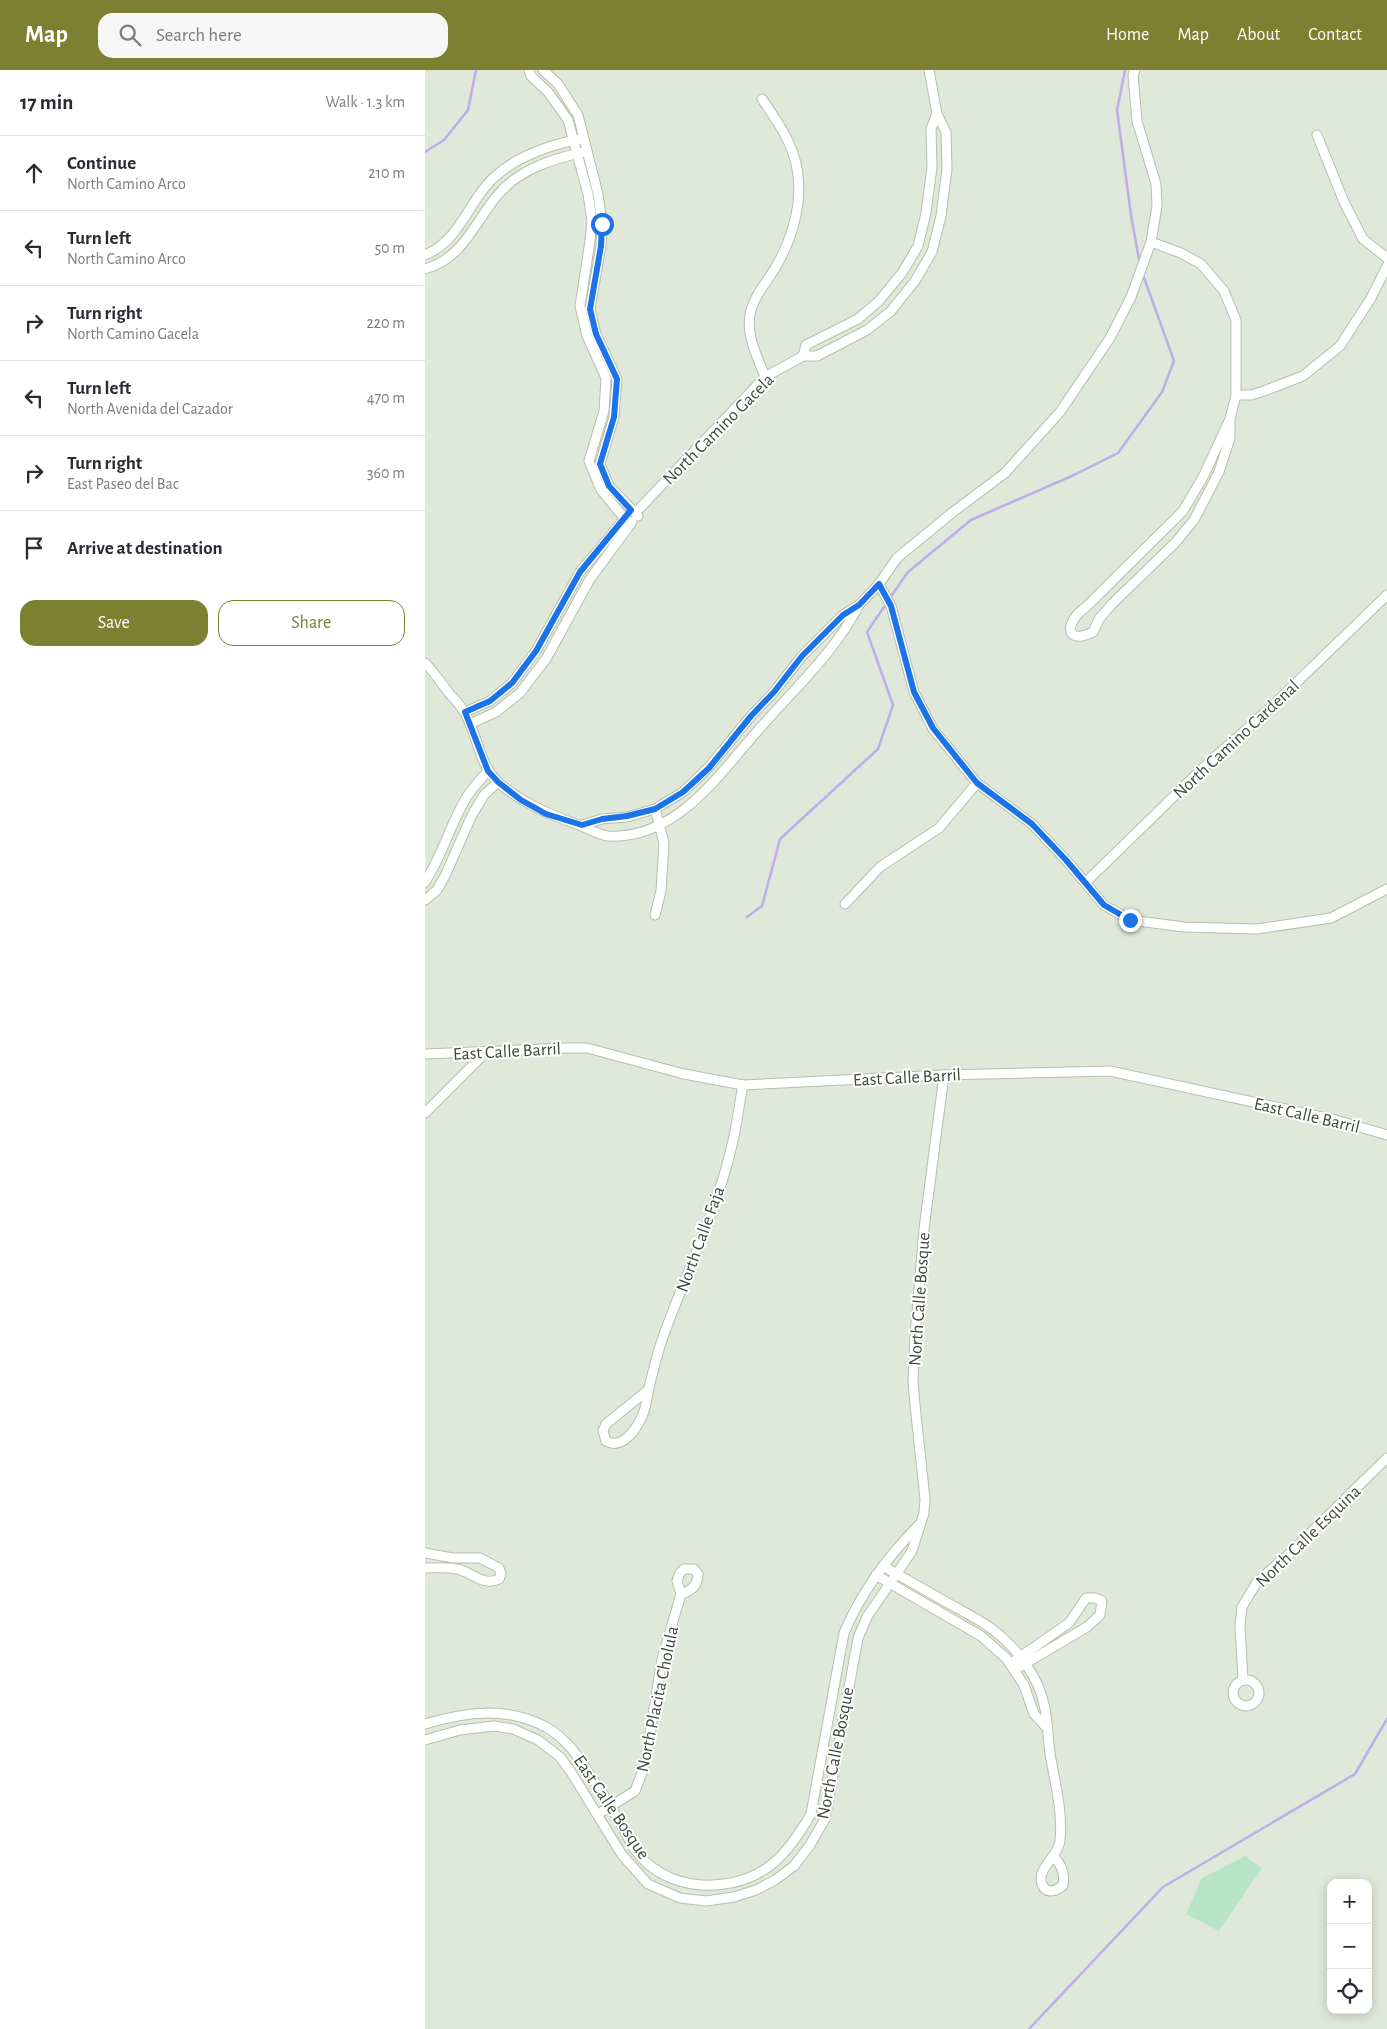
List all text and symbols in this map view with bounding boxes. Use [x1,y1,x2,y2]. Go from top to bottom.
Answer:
search box [98,13,448,58]
icon: search [116,21,144,49]
text: Map [25,23,68,47]
text: Search here [156,26,242,45]
text: Home [1106,26,1149,44]
text: Map [1177,26,1209,44]
text: About [1237,26,1280,44]
text: Contact [1308,26,1362,44]
text: 17 min [20,92,73,113]
text: Walk · 1.3 km [325,94,405,110]
text: Continue [67,154,136,173]
icon: ahead [20,159,48,187]
text: 210 m [368,165,405,181]
text: North Camino Arco [67,176,186,192]
route start [591,213,614,236]
text: Turn left [67,229,131,248]
icon: left [20,234,48,262]
text: 50 m [374,240,405,256]
text: North Camino Arco [67,251,186,267]
text: Turn right [67,304,142,323]
icon: right [20,309,48,337]
text: 220 m [367,315,405,331]
text: North Camino Gacela [67,326,199,342]
street label: North Camino Gacela [660,371,778,489]
text: Turn left [67,379,131,398]
icon: left [20,384,48,412]
text: 470 m [367,390,405,406]
text: North Avenida del Cazador [67,401,233,417]
text: Turn right [67,454,142,473]
icon: right [20,459,48,487]
text: 360 m [367,465,405,481]
text: East Paseo del Bac [67,476,179,492]
icon: arrive [20,534,48,562]
text: Arrive at destination [67,539,223,558]
button: Save [20,600,208,646]
button: Share [218,600,405,646]
street label: North Camino Cardenal [1170,677,1303,803]
route end [1119,909,1142,932]
street label: East Calle Barril [453,1040,561,1064]
street label: East Calle Barril [853,1066,961,1090]
street label: East Calle Barril [1252,1095,1361,1137]
street label: North Calle Faja [673,1184,728,1295]
street label: North Calle Bosque [906,1232,934,1367]
street label: North Calle Esquina [1253,1482,1365,1591]
street label: North Placita Cholula [634,1625,682,1774]
street label: North Calle Bosque [814,1686,858,1821]
street label: East Calle Bosque [570,1752,653,1863]
map controls [1327,1879,1372,2014]
button: + [1327,1879,1372,1924]
button: − [1327,1924,1372,1969]
button: locate [1327,1969,1372,2014]

